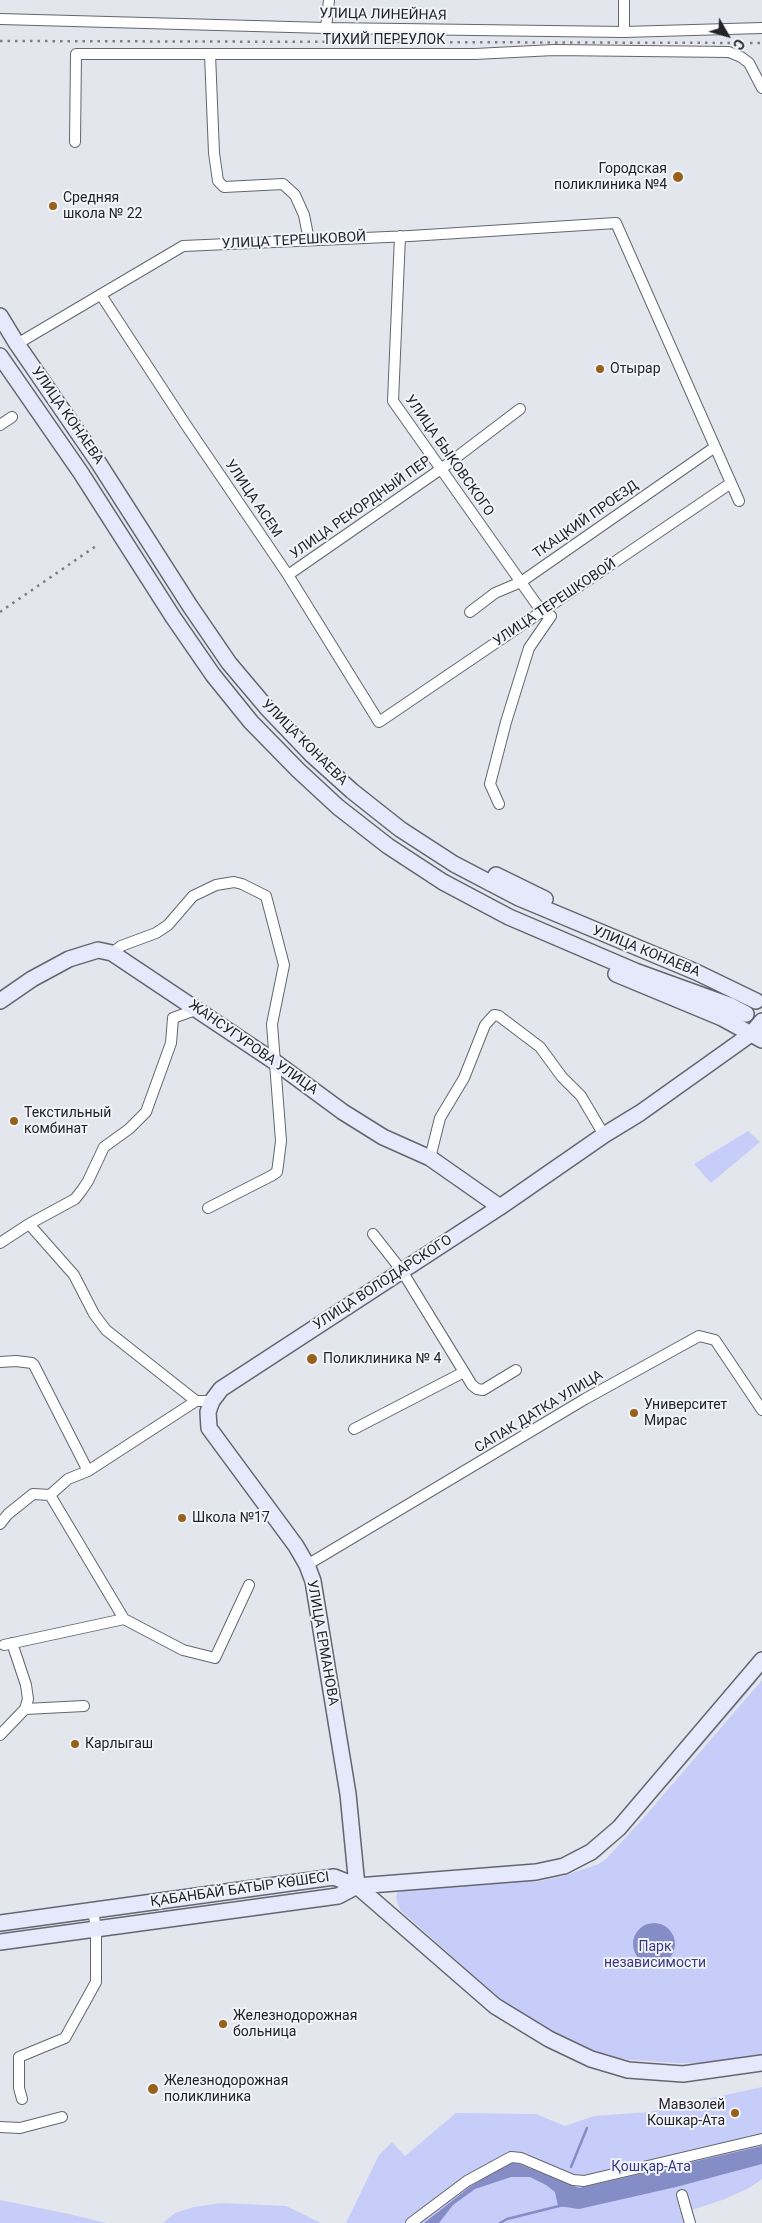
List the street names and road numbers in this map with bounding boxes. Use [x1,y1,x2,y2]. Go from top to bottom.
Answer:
street label: УЛИЦА ЛИНЕЙНАЯ [319,5,447,25]
street label: ТИХИЙ ПЕРЕУЛОК [323,32,445,48]
street label: УЛИЦА ТЕРЕШКОВОЙ [221,229,367,253]
street label: УЛИЦА КОНАЕВА [27,364,107,468]
street label: УЛИЦА БЫКОВСКОГО [401,392,497,520]
street label: УЛИЦА РЕКОРДНЫЙ ПЕР [288,453,434,563]
street label: УЛИЦА АСЕМ [221,457,285,541]
street label: ТКАЦКИЙ ПРОЕЗД [530,477,642,563]
street label: УЛИЦА ТЕРЕШКОВОЙ [490,556,620,650]
street label: УЛИЦА КОНАЕВА [257,696,351,790]
street label: УЛИЦА КОНАЕВА [590,923,702,981]
street label: ЖАНСУГУРОВА УЛИЦА [185,997,321,1099]
street label: УЛИЦА ВОЛОДАРСКОГО [311,1232,455,1334]
street label: САПАК ДАТКА УЛИЦА [472,1367,606,1457]
street label: УЛИЦА ЕРМАНОВА [303,1579,341,1707]
street label: ҚАБАНБАЙ БАТЫР КӨШЕСІ [149,1869,331,1911]

